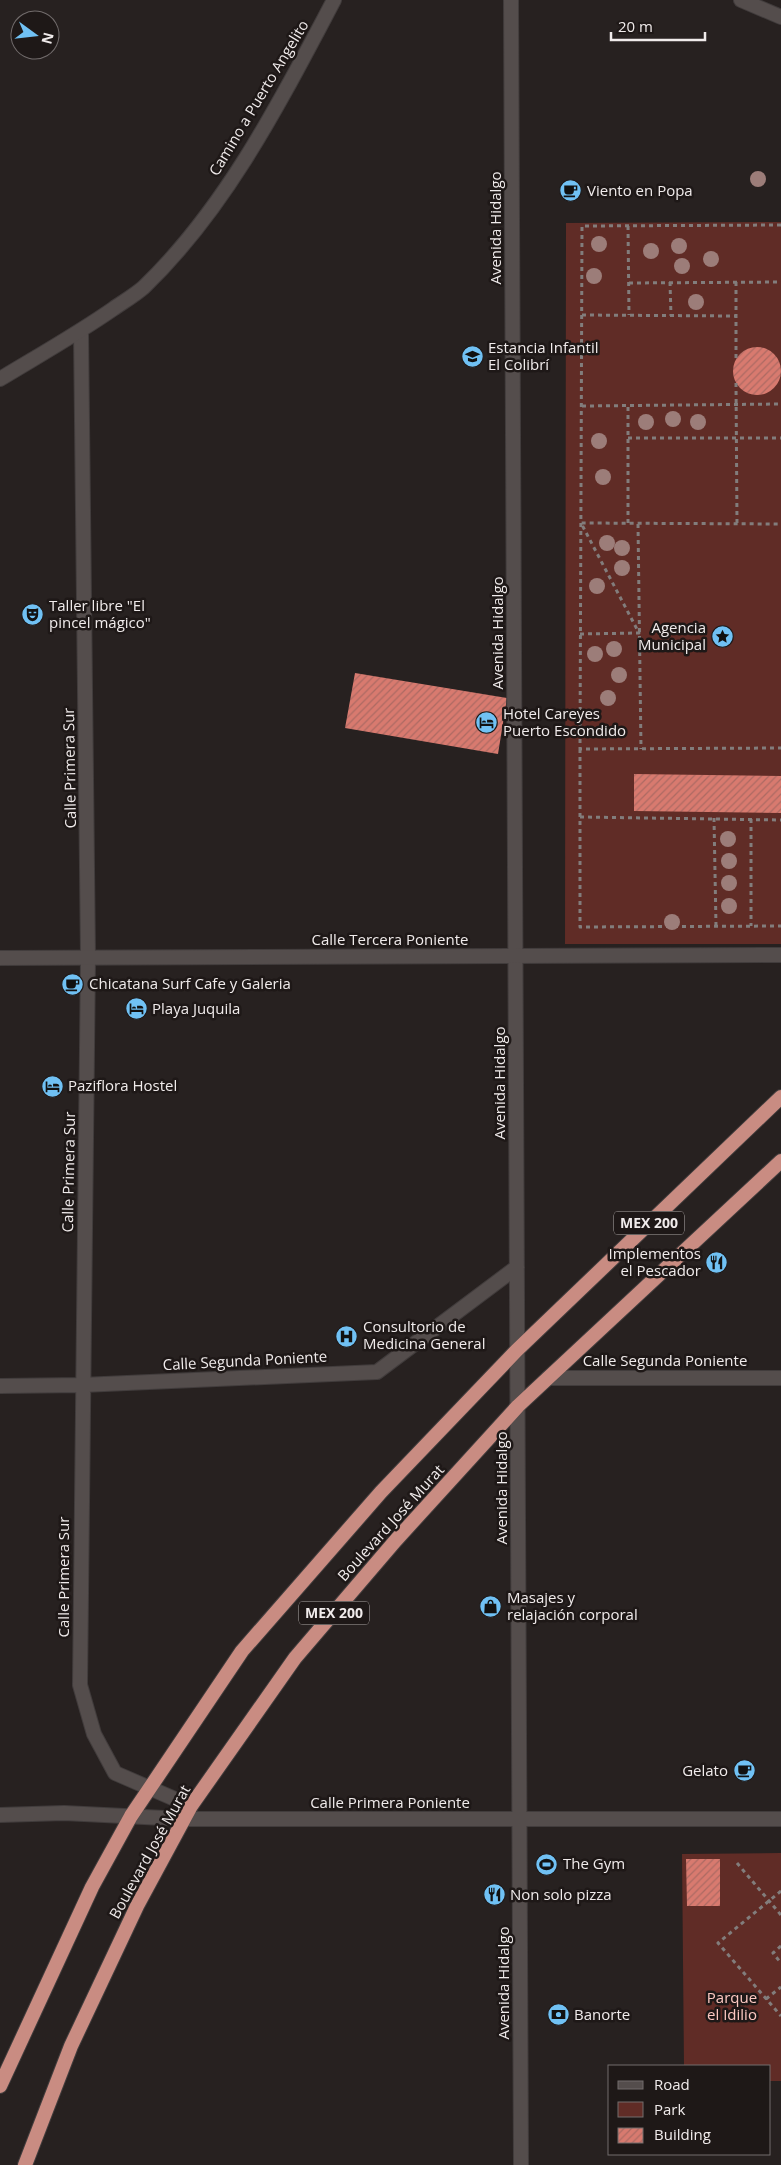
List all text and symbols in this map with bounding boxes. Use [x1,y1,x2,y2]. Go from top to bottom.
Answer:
north arrow [10,10,60,60]
scale bar [611,10,705,42]
street label: Camino a Puerto Angelito [204,16,313,179]
text: 20 m [618,16,653,36]
text: N [37,31,59,46]
street label: Avenida Hidalgo [485,171,505,285]
cafe icon: Viento en Popa [559,179,583,203]
place label: Viento en Popa [587,180,693,200]
place label: Estancia Infantil El Colibrí [488,337,598,374]
school or university icon: Estancia Infantil El Colibrí [460,345,484,369]
street label: Avenida Hidalgo [487,576,507,690]
place label: Taller libre "El pincel mágico" [49,595,151,632]
theatre icon: Taller libre "El pincel mágico" [21,603,45,627]
place label: Agencia Municipal [638,617,706,654]
place icon: Agencia Municipal [710,625,734,649]
place label: Hotel Careyes Puerto Escondido [503,703,626,740]
street label: Calle Primera Sur [58,707,80,829]
hotel icon: Hotel Careyes Puerto Escondido [475,711,499,735]
street label: Calle Tercera Poniente [312,929,468,949]
cafe icon: Chicatana Surf Cafe y Galeria [61,972,85,996]
place label: Chicatana Surf Cafe y Galeria [89,973,291,993]
hotel icon: Playa Juquila [124,997,148,1021]
place label: Playa Juquila [152,998,240,1018]
street label: Avenida Hidalgo [489,1026,509,1140]
hotel icon: Paziflora Hostel [40,1074,64,1098]
place label: Paziflora Hostel [68,1075,177,1095]
street label: Calle Primera Sur [57,1111,79,1233]
road number: MEX 200 [614,1212,684,1234]
place label: Implementos el Pescador [609,1243,701,1280]
restaurant icon: Implementos el Pescador [705,1251,729,1275]
place label: Consultorio de Medicina General [363,1316,485,1353]
hospital icon: Consultorio de Medicina General [335,1324,359,1348]
street label: Calle Segunda Poniente [162,1346,328,1374]
street label: Calle Segunda Poniente [583,1350,747,1370]
street label: Avenida Hidalgo [491,1431,511,1545]
street label: Boulevard José Murat [333,1460,448,1585]
street label: Calle Primera Sur [53,1517,73,1637]
place label: Masajes y relajación corporal [507,1587,638,1624]
shop icon: Masajes y relajación corporal [479,1595,503,1619]
road number: MEX 200 [299,1602,369,1625]
cafe icon: Gelato [732,1759,756,1783]
place label: Gelato [682,1760,728,1780]
street label: Boulevard José Murat [104,1781,194,1922]
street label: Calle Primera Poniente [310,1792,470,1812]
sports icon: The Gym [535,1852,559,1876]
place label: The Gym [563,1853,625,1873]
restaurant icon: Non solo pizza [482,1883,506,1907]
place label: Non solo pizza [510,1884,612,1904]
street label: Avenida Hidalgo [493,1926,513,2040]
park label: Parque el Idilio [707,1987,757,2024]
bank icon: Banorte [546,2003,570,2027]
place label: Banorte [574,2004,630,2024]
legend [608,2065,771,2155]
text: Road [654,2074,690,2094]
text: Park [654,2099,685,2119]
text: Building [654,2124,711,2144]

